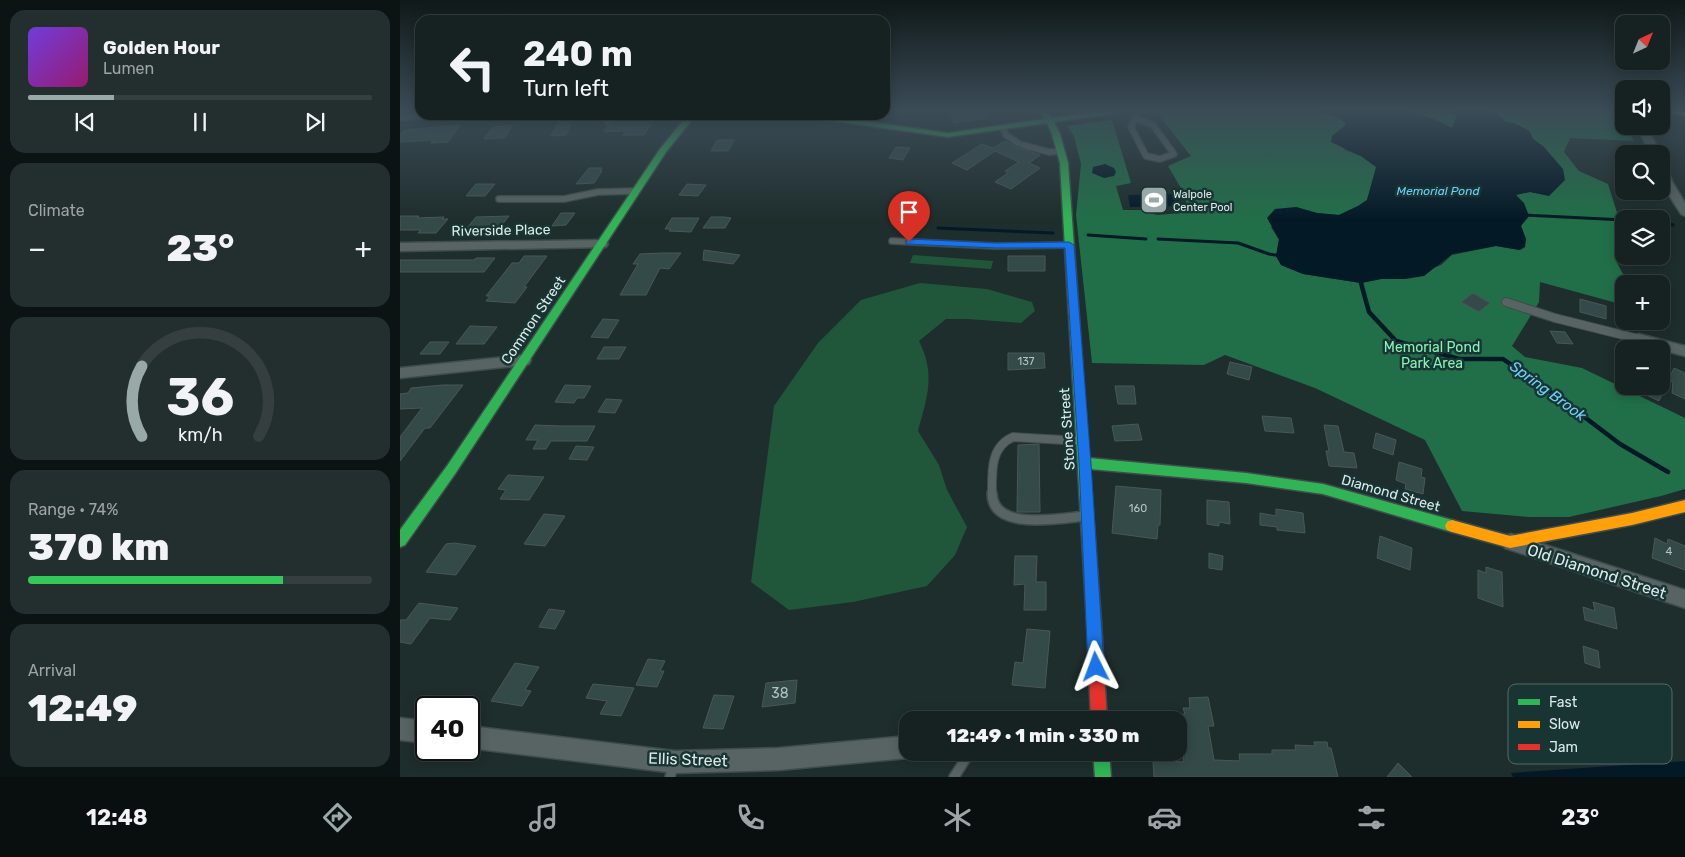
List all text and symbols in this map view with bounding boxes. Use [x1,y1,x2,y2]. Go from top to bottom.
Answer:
north arrow [1615,15,1670,70]
map controls [1615,15,1670,395]
text: 240 m [523,33,633,75]
icon: left [440,35,505,100]
text: Golden Hour [103,36,220,59]
text: Lumen [103,59,154,78]
text: Turn left [523,75,609,102]
button: sound [1615,80,1670,135]
icon: previous [71,108,99,136]
icon: pause [186,108,214,136]
icon: next [301,108,329,136]
button: search [1615,145,1670,200]
water label: Memorial Pond [1396,184,1480,198]
sports icon: Walpole Center Pool [1139,185,1169,215]
place label: Walpole Center Pool [1173,188,1232,214]
pin [888,191,930,242]
icon: arrive [895,198,923,226]
text: Climate [28,201,85,220]
button: layers [1615,210,1670,265]
street label: Riverside Place [451,221,551,240]
text: 23° [167,225,234,271]
text: − [28,232,46,265]
text: + [355,232,372,265]
street label: Common Street [498,273,569,368]
button: + [1615,275,1670,330]
park label: Memorial Pond Park Area [1384,339,1480,372]
button: − [1615,340,1670,395]
house number: 137 [1018,355,1035,368]
water label: Spring Brook [1506,357,1590,425]
text: 36 [166,366,234,428]
street label: Stone Street [1056,387,1079,471]
text: km/h [178,424,222,445]
street label: Diamond Street [1340,471,1443,516]
text: Range · 74% [28,500,118,519]
house number: 160 [1129,502,1147,515]
text: 370 km [28,524,169,570]
street label: Old Diamond Street [1525,540,1669,603]
house number: 4 [1666,545,1673,558]
position arrow [1069,640,1121,692]
text: Arrival [28,661,76,680]
legend [1508,684,1672,764]
text: 12:49 [28,685,137,731]
house number: 38 [771,685,789,702]
text: Fast [1549,694,1578,711]
speed limit sign: 40 [415,696,480,761]
text: Slow [1549,716,1580,733]
text: 12:49 · 1 min · 330 m [947,724,1139,747]
text: Jam [1549,739,1578,756]
street label: Ellis Street [648,749,728,770]
icon: directions [320,800,355,835]
icon: music [526,800,561,835]
icon: phone [733,800,768,835]
icon: climate [940,800,975,835]
icon: car [1147,800,1182,835]
icon: filters [1354,800,1389,835]
text: 12:48 [86,804,148,831]
text: 23° [1561,804,1599,831]

